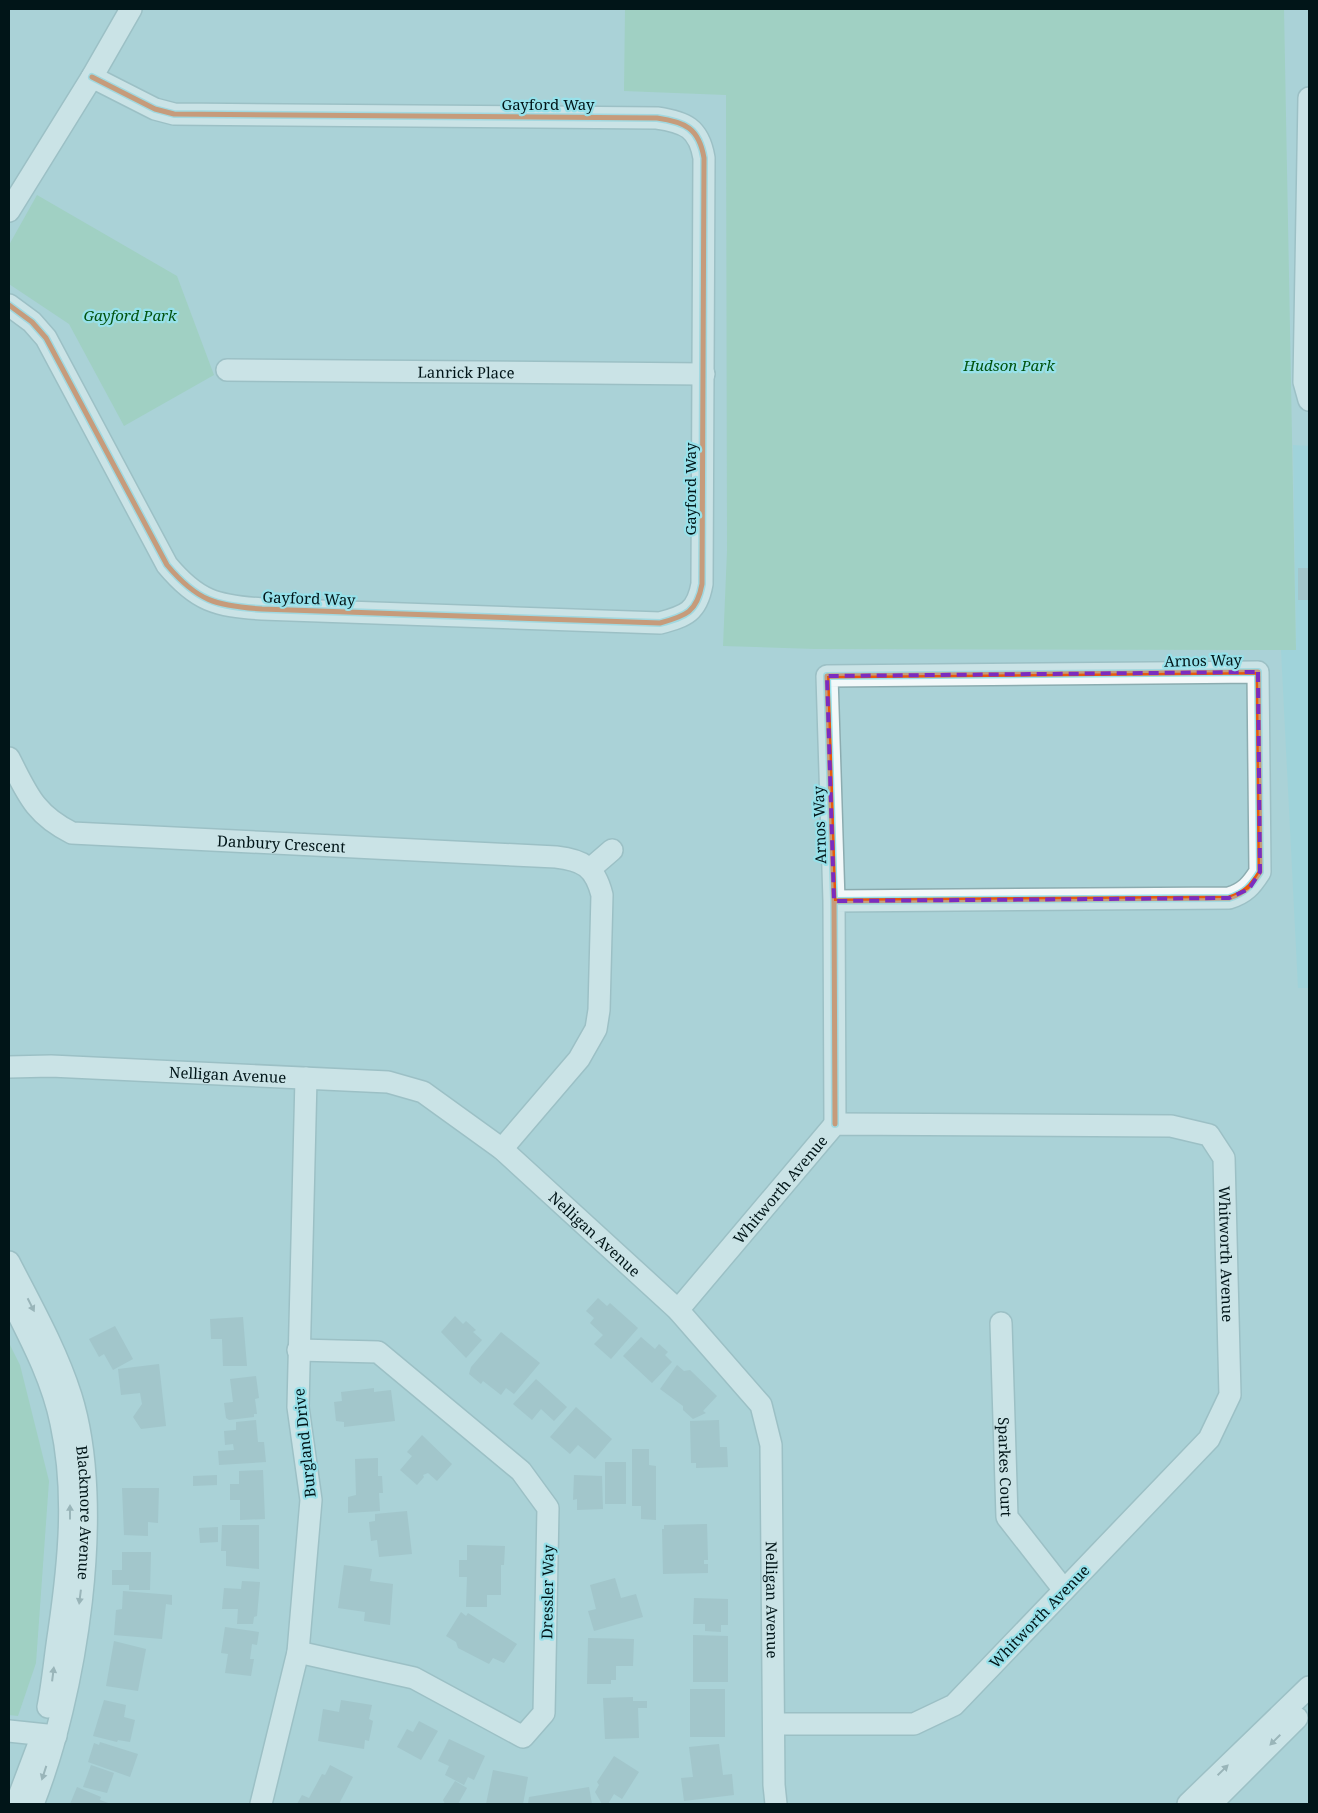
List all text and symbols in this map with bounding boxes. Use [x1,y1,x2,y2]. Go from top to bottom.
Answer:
street label: Gayford Way [502,94,595,114]
park label: Gayford Park [83,305,177,325]
park label: Hudson Park [962,355,1055,375]
street label: Lanrick Place [417,362,515,382]
street label: Gayford Way [680,442,700,535]
street label: Gayford Way [262,586,356,610]
street label: Arnos Way [1164,649,1243,671]
street label: Arnos Way [808,785,830,864]
street label: Danbury Crescent [217,830,346,857]
street label: Nelligan Avenue [169,1062,287,1087]
street label: Whitworth Avenue [728,1131,832,1248]
street label: Whitworth Avenue [1215,1186,1238,1322]
street label: Nelligan Avenue [545,1187,645,1281]
one-way arrow [27,1298,35,1312]
street label: Burgland Drive [288,1387,320,1499]
street label: Sparkes Court [994,1417,1017,1517]
street label: Blackmore Avenue [72,1444,96,1581]
one-way arrow [66,1504,74,1520]
street label: Nelligan Avenue [762,1541,783,1659]
street label: Dressler Way [536,1544,558,1639]
street label: Whitworth Avenue [984,1560,1094,1672]
one-way arrow [76,1590,84,1606]
one-way arrow [49,1665,57,1681]
one-way arrow [1269,1734,1281,1746]
one-way arrow [1216,1764,1228,1776]
one-way arrow [40,1766,47,1781]

